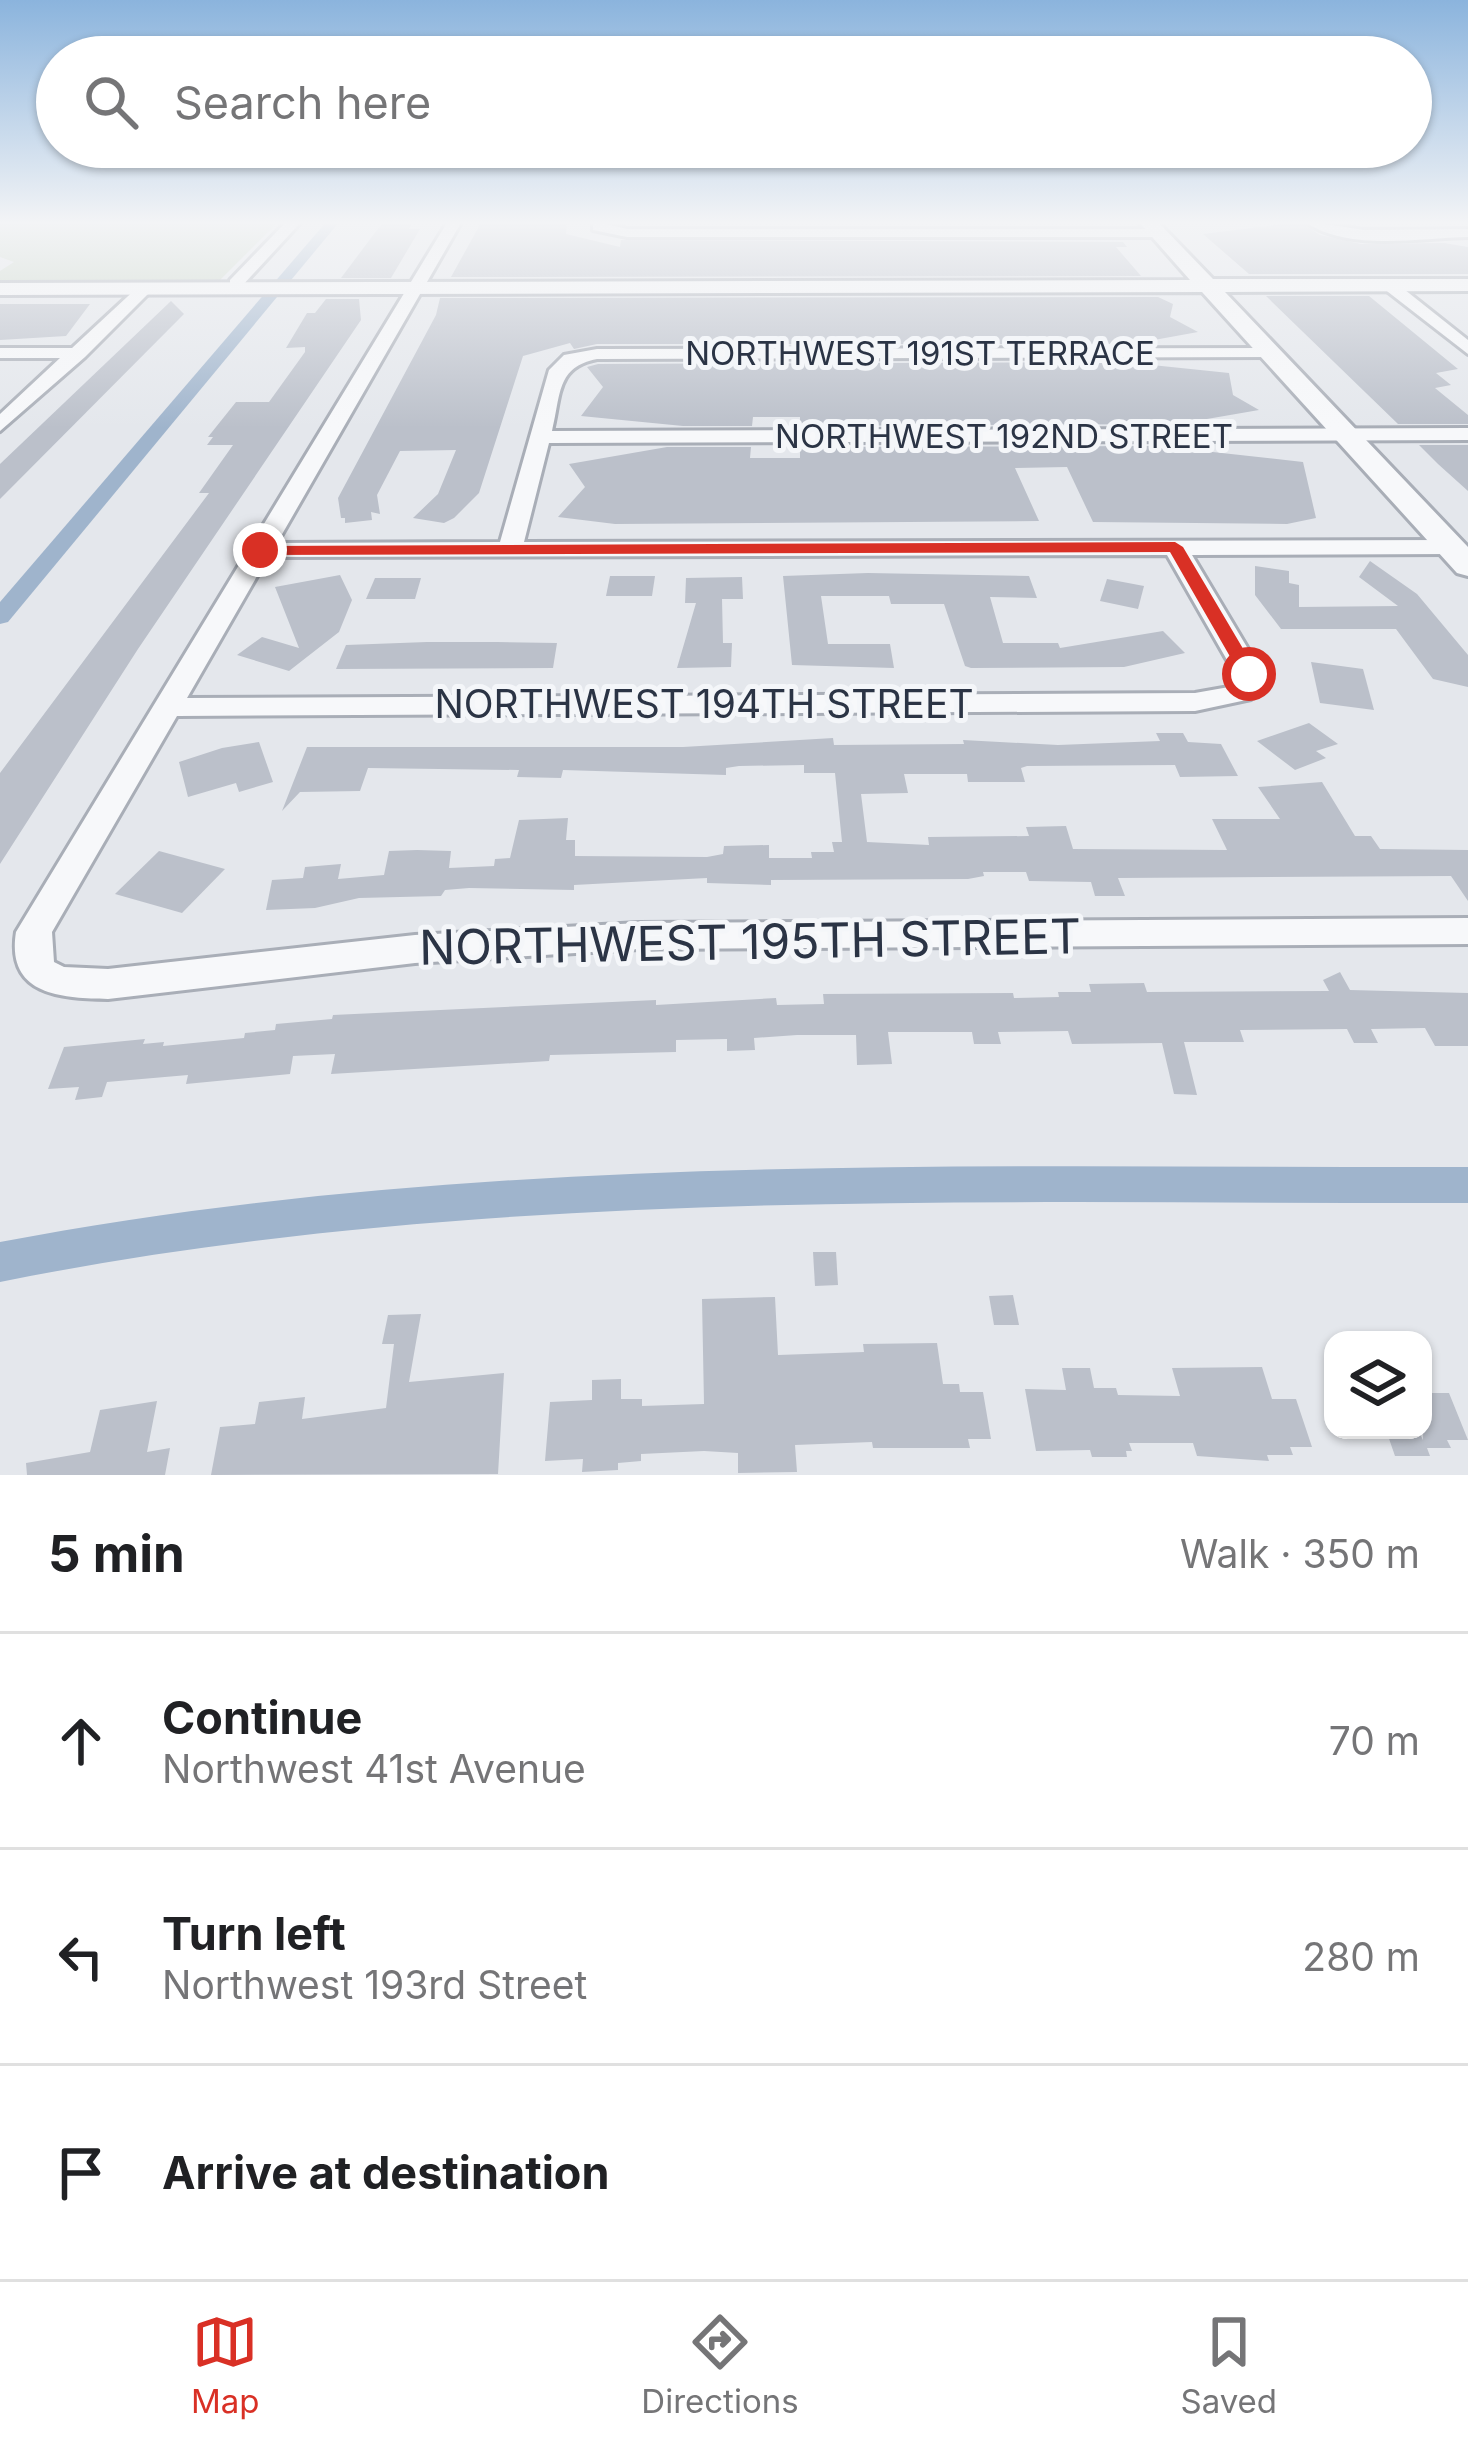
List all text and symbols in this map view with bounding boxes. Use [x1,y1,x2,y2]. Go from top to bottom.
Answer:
search box [36,36,1432,168]
icon: search [78,69,144,135]
text: Search here [174,75,431,130]
street label: NORTHWEST 191ST TERRACE [685,333,1155,373]
street label: NORTHWEST 192ND STREET [775,416,1233,456]
route end [233,523,287,577]
route start [1222,647,1276,701]
street label: NORTHWEST 194TH STREET [434,680,974,727]
street label: NORTHWEST 195TH STREET [419,906,1081,977]
map controls [1324,1331,1432,1439]
button: layers [1324,1331,1432,1439]
text: 5 min [48,1523,185,1584]
text: Walk · 350 m [1180,1530,1420,1577]
text: Continue [162,1690,362,1745]
icon: ahead [48,1708,114,1774]
text: 70 m [1329,1717,1420,1764]
text: Northwest 41st Avenue [162,1745,586,1792]
text: Turn left [162,1906,346,1961]
icon: left [48,1924,114,1990]
text: 280 m [1302,1933,1420,1980]
text: Northwest 193rd Street [162,1961,587,2008]
icon: arrive [48,2140,114,2206]
text: Arrive at destination [162,2145,609,2200]
tab: Map [191,2309,259,2421]
tab: Directions [641,2309,799,2421]
tab: Saved [1180,2309,1277,2421]

